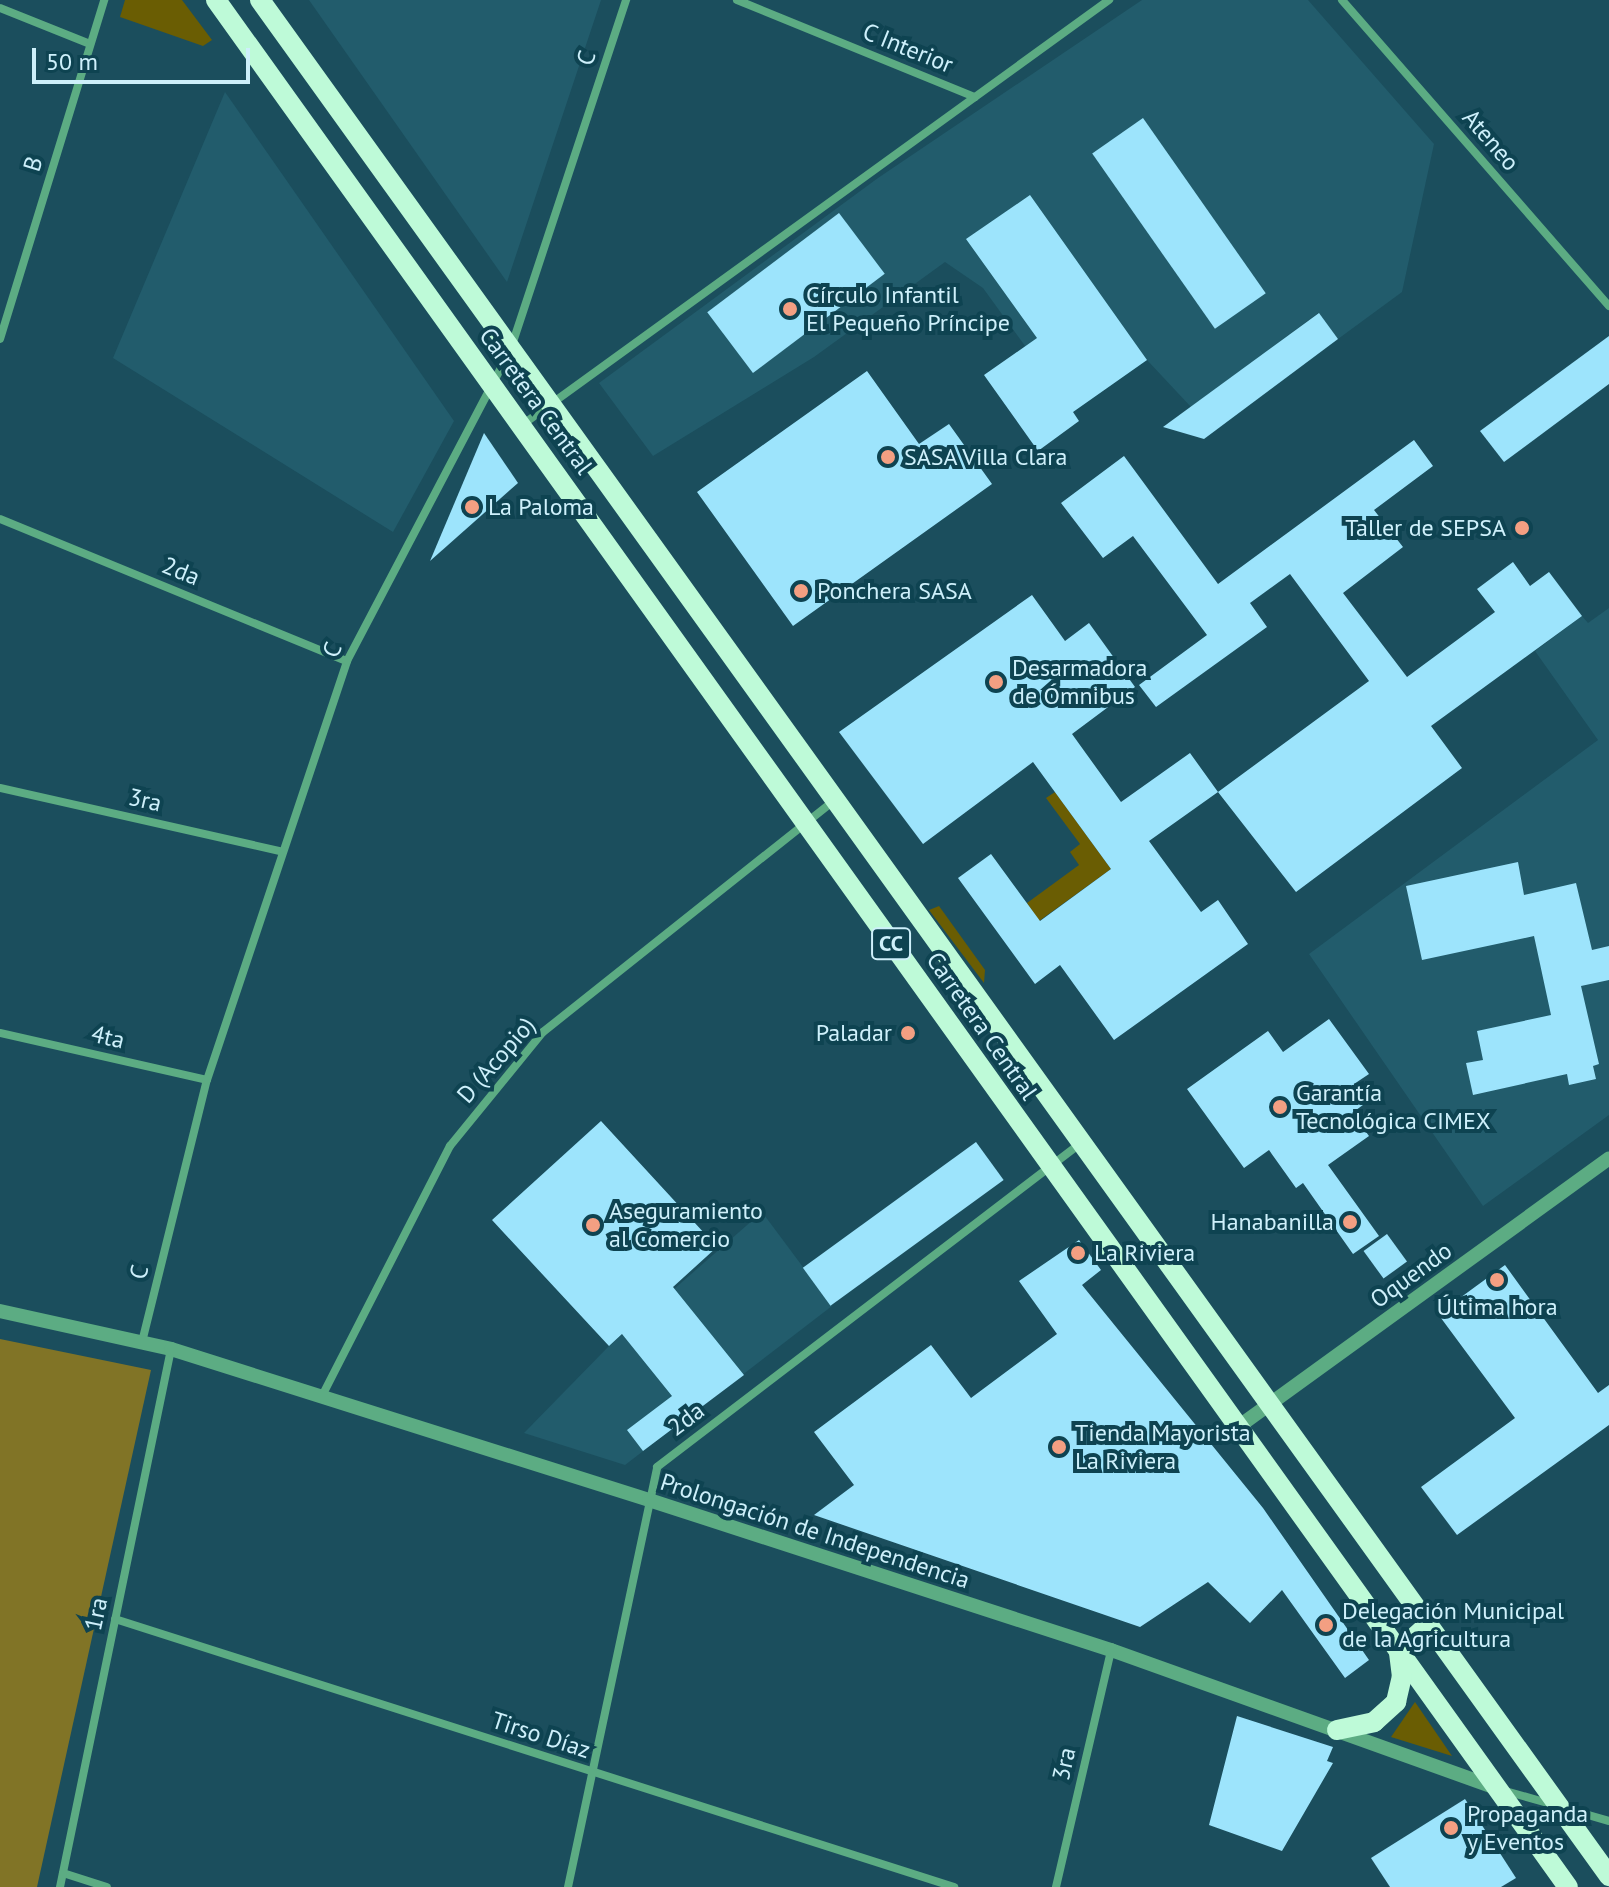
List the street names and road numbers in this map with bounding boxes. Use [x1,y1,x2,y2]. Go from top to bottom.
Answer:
street label: C Interior [858,17,958,79]
street label: C [570,47,602,69]
street label: Ateneo [1457,104,1525,176]
street label: B [17,153,49,175]
street label: Carretera Central [473,322,599,480]
street label: 2da [158,551,204,591]
street label: C [316,638,348,662]
street label: 3ra [126,782,164,818]
road number: CC [871,926,911,962]
street label: Carretera Central [920,947,1044,1105]
street label: D (Acopio) [451,1011,541,1109]
street label: 4ta [89,1019,127,1055]
street label: Oquendo [1365,1236,1457,1314]
street label: C [123,1262,155,1282]
street label: 2da [662,1396,710,1442]
street label: Prolongación de Independencia [657,1467,973,1595]
street label: 1ra [78,1595,114,1633]
street label: Tirso Díaz [488,1706,594,1764]
street label: 3ra [1046,1745,1082,1783]

